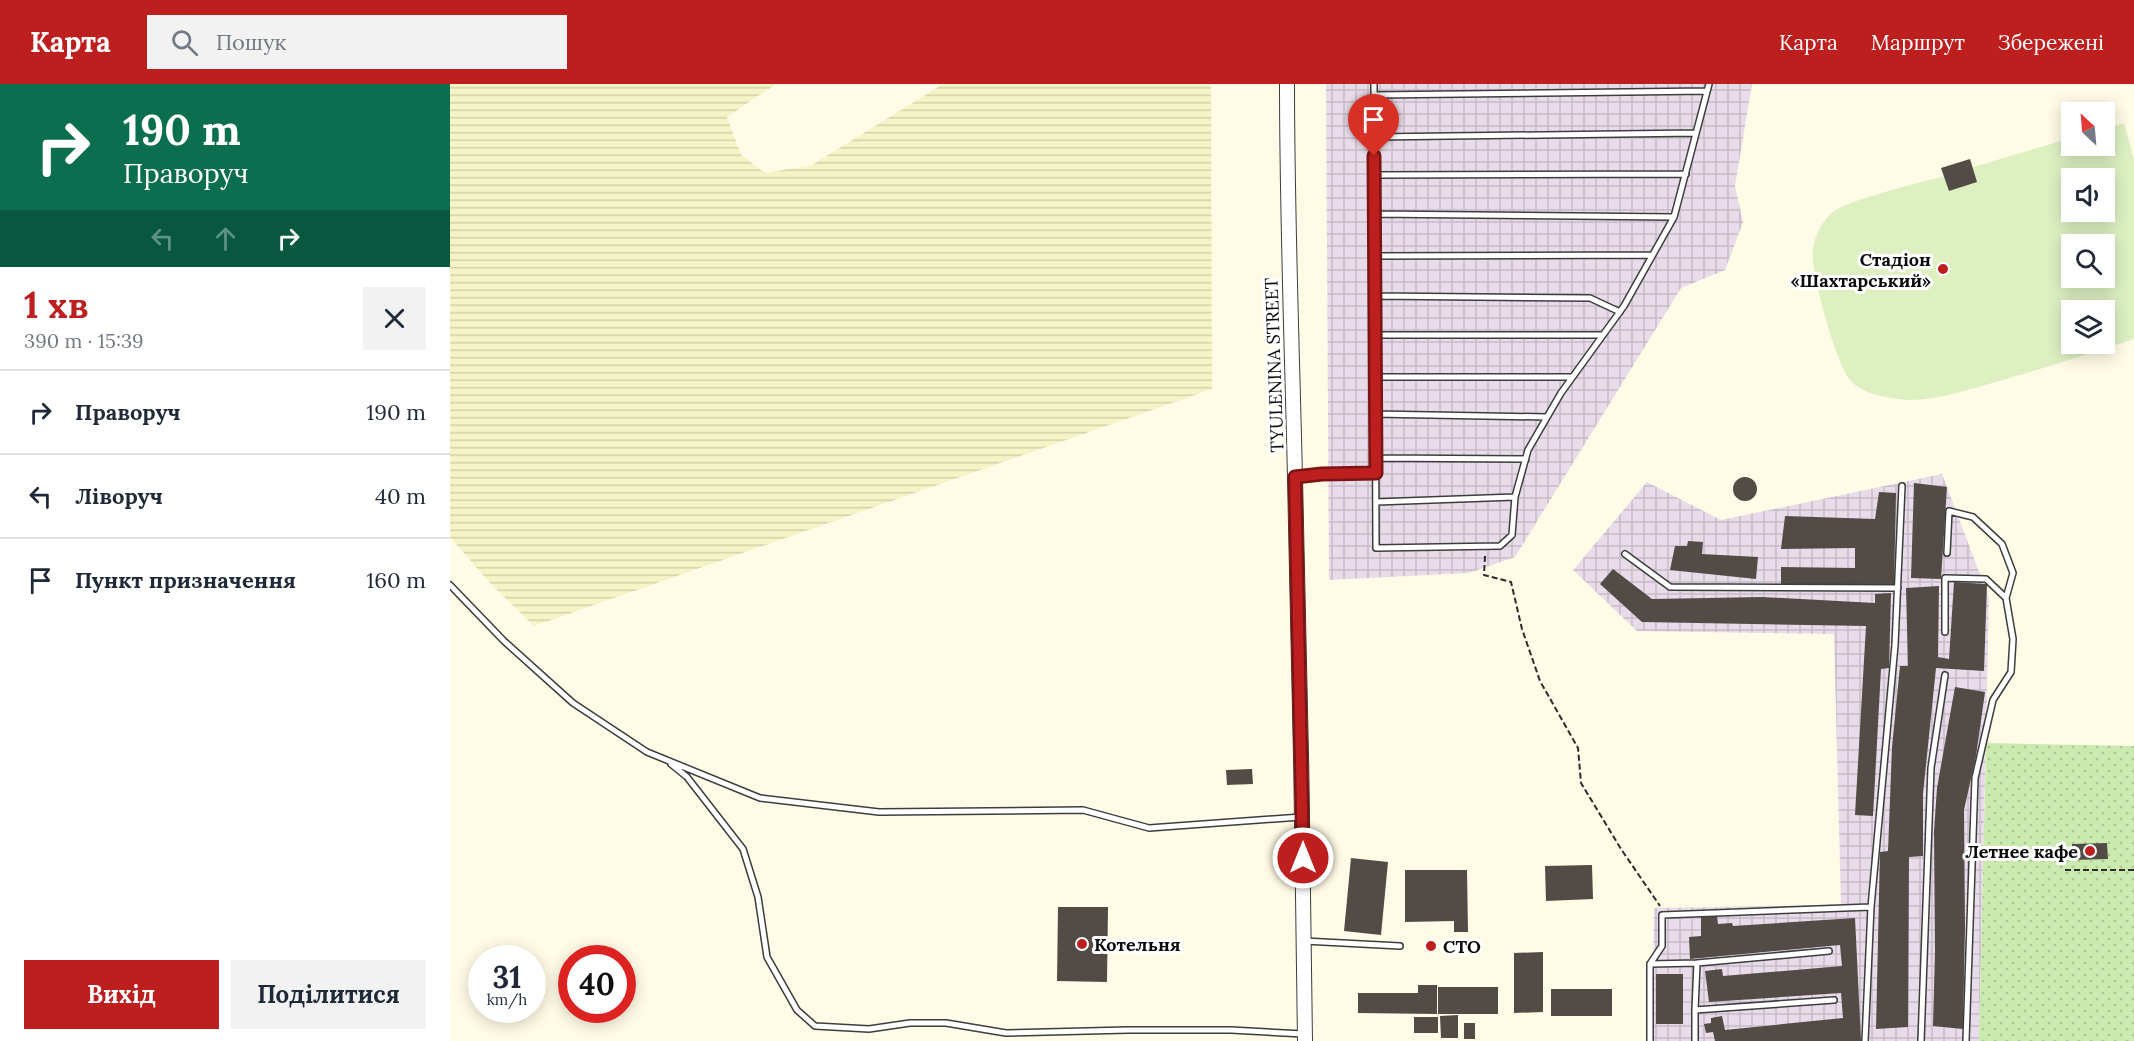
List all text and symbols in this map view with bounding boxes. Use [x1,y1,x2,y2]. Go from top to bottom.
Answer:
search box [147,15,567,69]
text: Карта [30,24,111,60]
icon: search [168,26,201,59]
text: Пошук [216,28,286,56]
text: Карта [1779,29,1838,56]
text: Маршрут [1871,29,1965,56]
text: Збережені [1998,29,2104,56]
pin [1348,94,1399,156]
north arrow [2061,102,2115,156]
map controls [2061,102,2115,354]
text: 190 m [123,103,241,157]
icon: arrive [1357,103,1390,136]
icon: right [24,108,102,186]
text: Праворуч [123,156,249,190]
button: sound [2061,168,2115,222]
icon: left [146,222,179,255]
icon: ahead [209,222,242,255]
icon: right [272,222,305,255]
button: search [2061,234,2115,288]
place label: Стадіон «Шахтарський» [1791,248,1931,292]
marker: Стадіон «Шахтарський» [1936,262,1950,276]
street label: TYULENINA STREET [1259,277,1289,453]
text: 1 хв [24,282,89,328]
button: close [363,287,426,350]
button: layers [2061,300,2115,354]
text: 390 m · 15:39 [24,328,144,353]
icon: right [24,396,57,429]
text: Праворуч [75,398,181,426]
text: 190 m [366,398,426,426]
icon: left [24,480,57,513]
text: Ліворуч [75,482,163,510]
text: 40 m [375,482,426,510]
icon: arrive [24,564,57,597]
text: Пункт призначення [75,566,296,594]
text: 160 m [366,566,426,594]
position arrow [1271,826,1335,890]
place label: Летнее кафе [1965,840,2078,863]
marker: Летнее кафе [2083,844,2097,858]
place label: Котельня [1094,933,1181,956]
place label: СТО [1443,935,1481,958]
marker: Котельня [1075,937,1089,951]
marker: СТО [1424,939,1438,953]
speed limit sign: 40 [558,945,636,1023]
text: 31 [493,958,521,996]
button: Вихід [24,960,219,1029]
button: Поділитися [231,960,426,1029]
text: km/h [487,990,527,1009]

